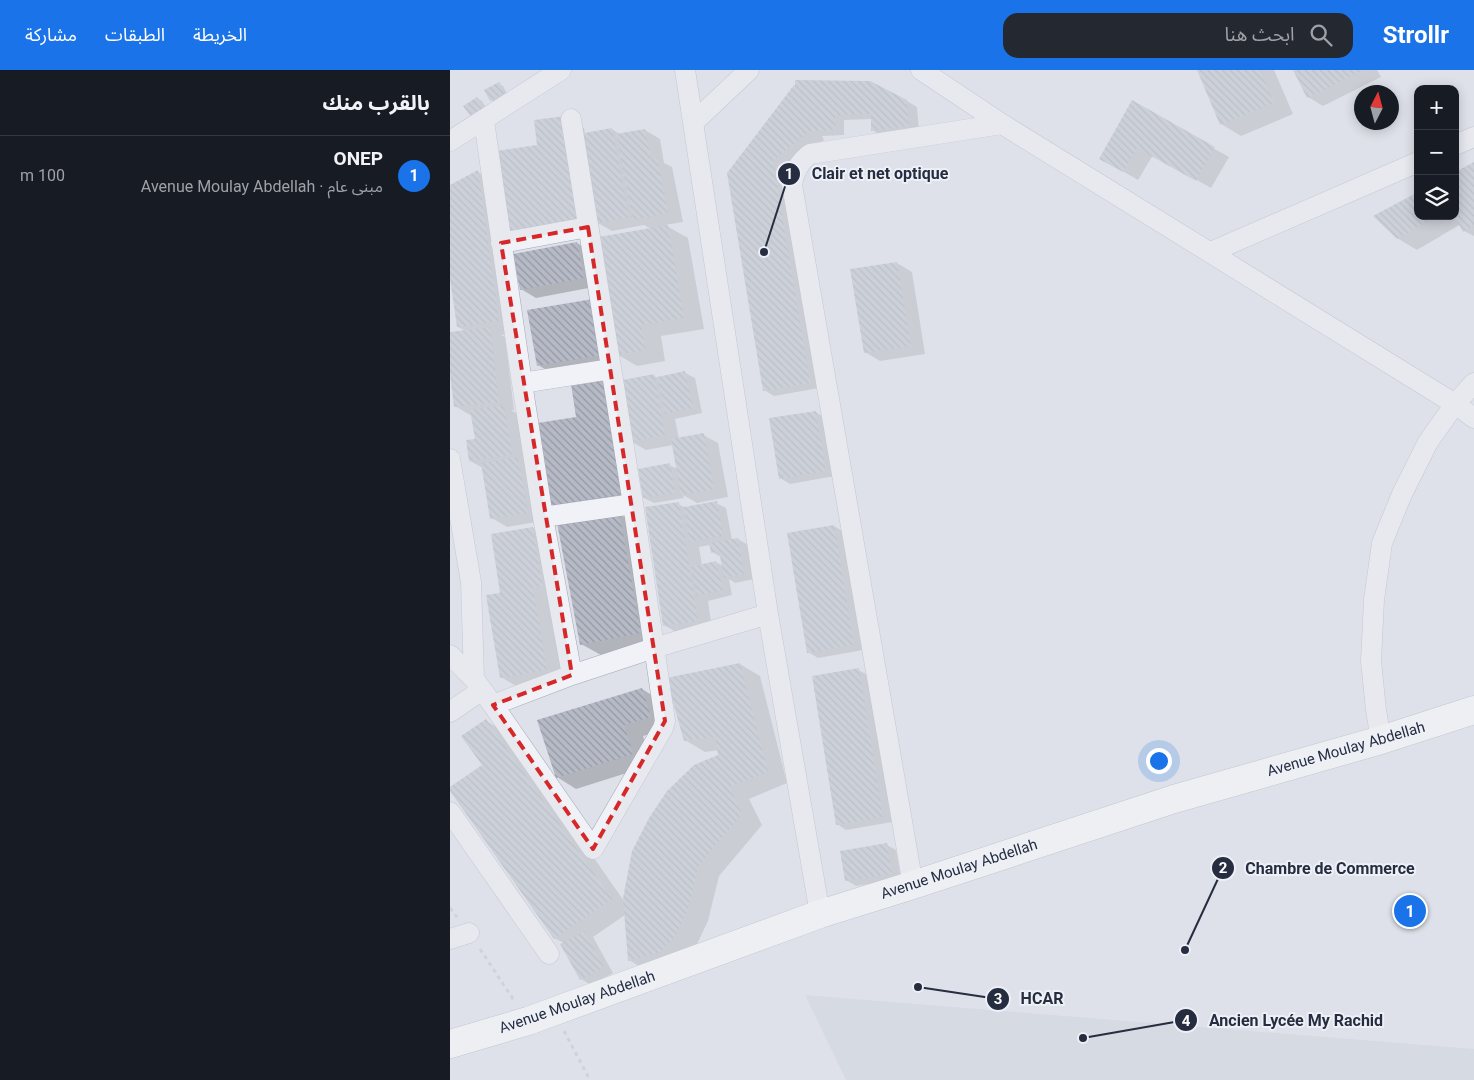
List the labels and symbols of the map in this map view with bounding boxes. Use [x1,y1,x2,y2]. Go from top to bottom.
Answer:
north arrow [1354,85,1399,130]
callout: Clair et net optique [777,158,958,189]
text: Clair et net optique [812,164,949,183]
text: 1 [785,165,793,183]
street label: Avenue Moulay Abdellah [1265,718,1427,780]
your location [1146,748,1172,774]
street label: Avenue Moulay Abdellah [878,835,1040,903]
callout: Chambre de Commerce [1210,853,1424,884]
text: 2 [1219,859,1228,877]
text: Chambre de Commerce [1245,859,1415,878]
pin: 1 [1394,892,1426,930]
street label: Avenue Moulay Abdellah [497,967,657,1037]
callout: HCAR [986,983,1074,1014]
text: HCAR [1021,989,1063,1008]
text: 3 [994,990,1002,1008]
callout: Ancien Lycée My Rachid [1173,1005,1393,1036]
text: Ancien Lycée My Rachid [1209,1011,1383,1030]
text: 4 [1182,1012,1191,1030]

